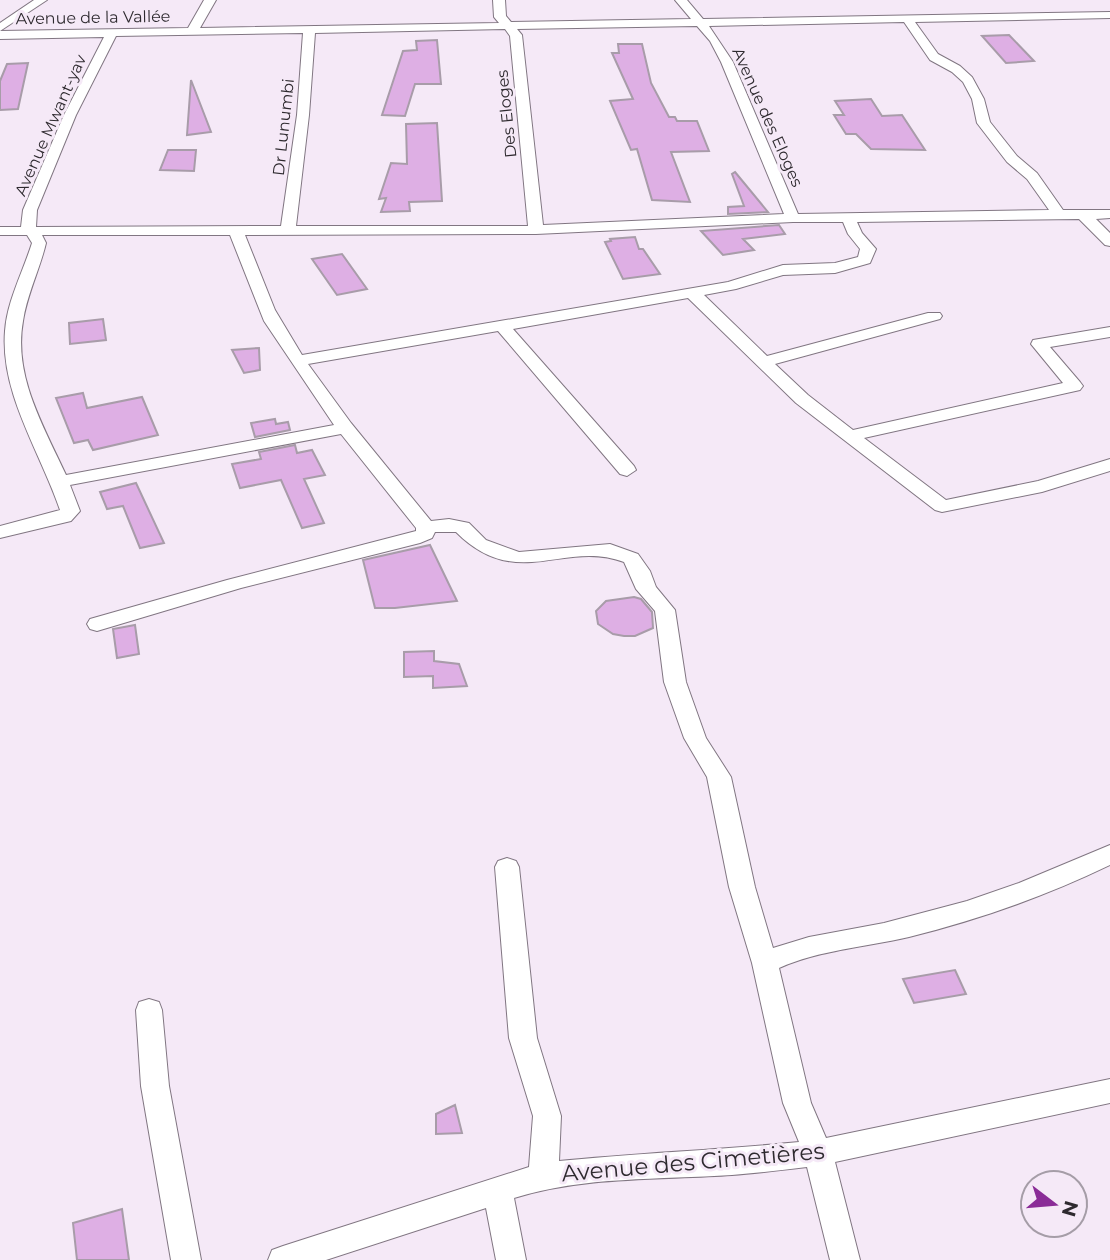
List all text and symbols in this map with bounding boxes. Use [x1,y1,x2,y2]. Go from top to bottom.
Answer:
street label: Avenue de la Vallée [15,7,171,28]
street label: Avenue des Eloges [728,45,807,190]
street label: Avenue Mwant-yav [11,51,90,199]
street label: Des Eloges [492,69,521,159]
street label: Dr Lunumbi [269,78,298,177]
street label: Avenue des Cimetières [560,1137,826,1187]
north arrow [1019,1169,1089,1239]
text: N [1057,1198,1083,1219]

